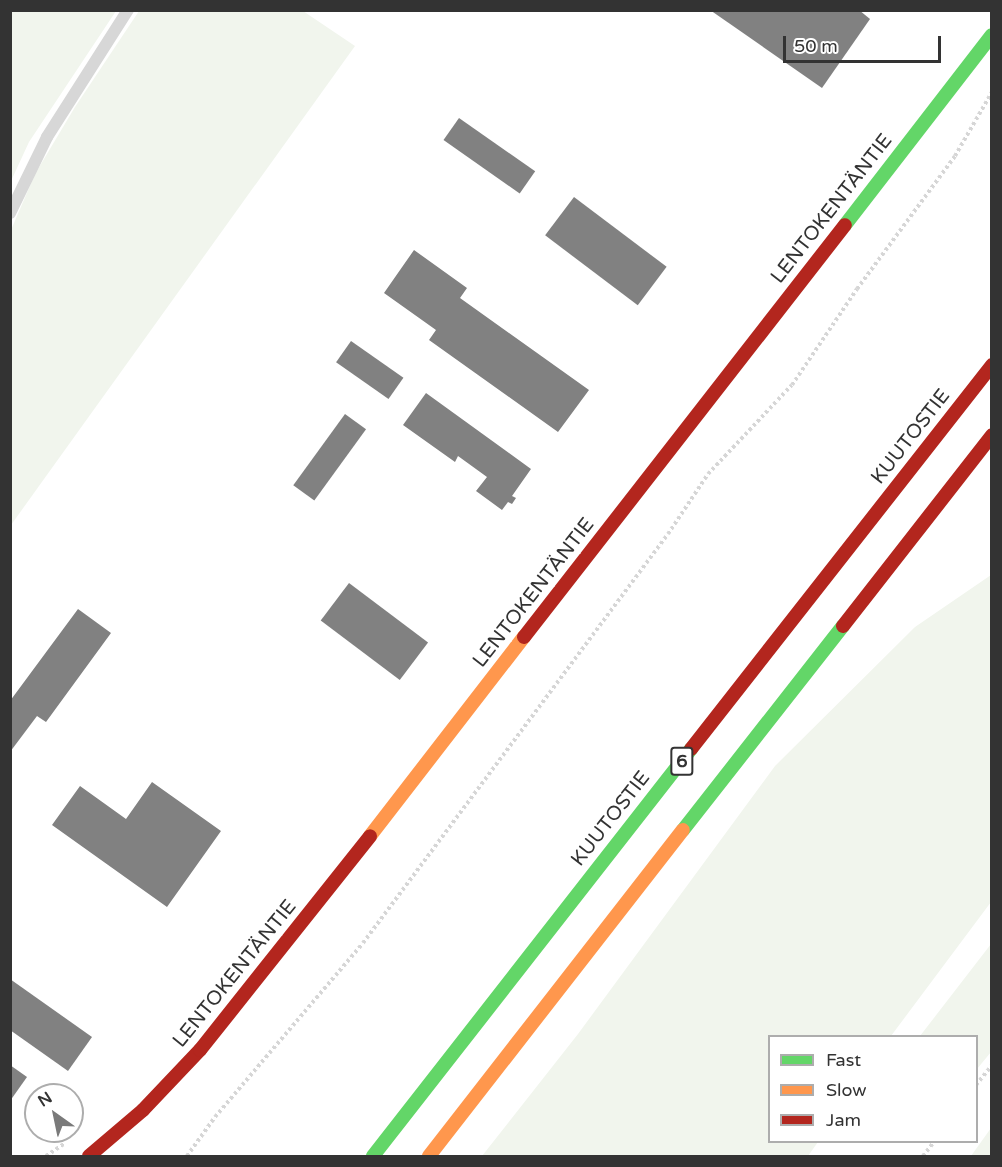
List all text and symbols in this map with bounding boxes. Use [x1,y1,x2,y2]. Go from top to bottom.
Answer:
scale bar [786,24,944,62]
text: 50 m [794,35,838,57]
street label: LENTOKENTÄNTIE [766,129,898,289]
street label: KUUTOSTIE [866,385,956,489]
street label: LENTOKENTÄNTIE [468,513,600,673]
road number: 6 [670,746,694,776]
street label: KUUTOSTIE [566,767,656,871]
street label: LENTOKENTÄNTIE [168,895,302,1053]
legend [768,1035,978,1143]
text: Fast [826,1049,861,1071]
text: Slow [826,1079,867,1101]
north arrow [24,1083,84,1143]
text: N [34,1088,56,1111]
text: Jam [826,1109,861,1131]

